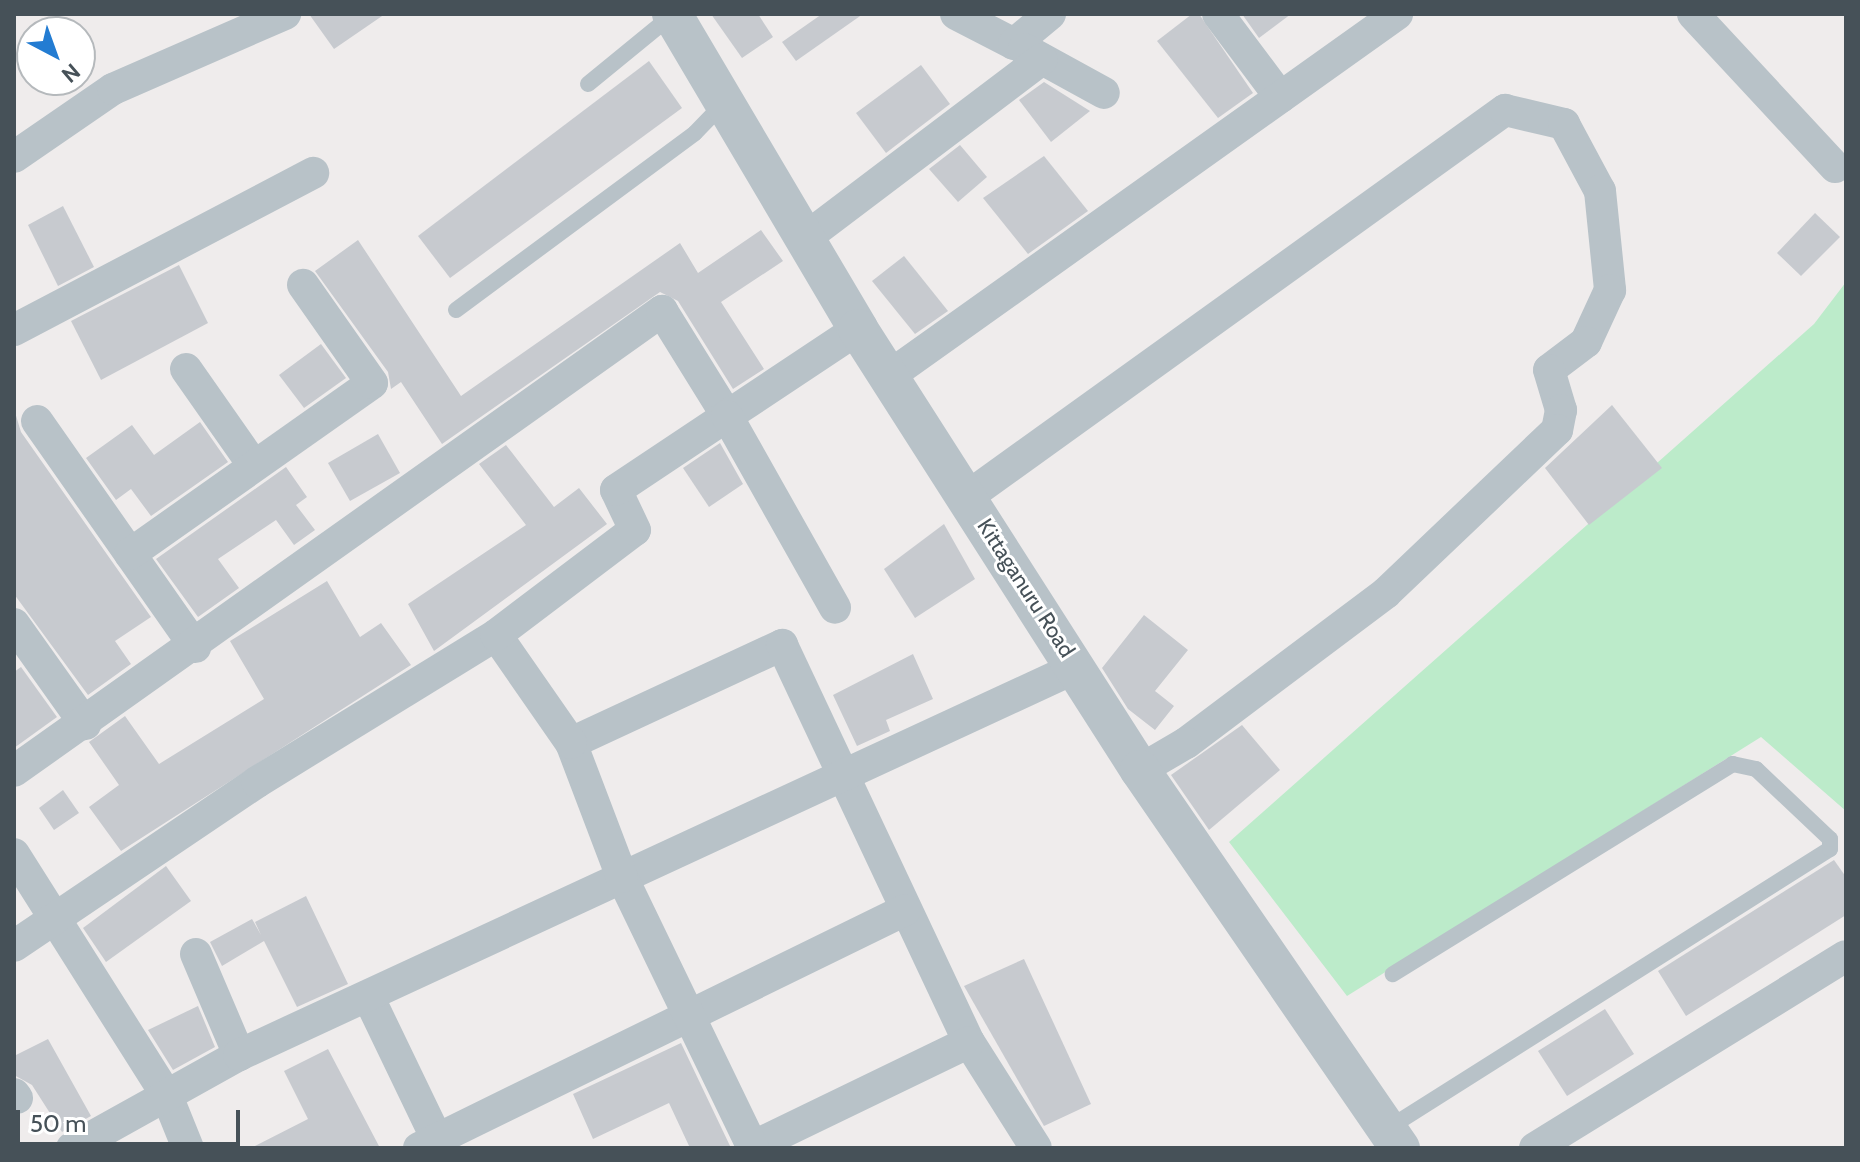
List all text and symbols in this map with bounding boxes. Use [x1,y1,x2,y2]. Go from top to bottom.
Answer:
north arrow [16,16,96,96]
text: N [56,58,85,88]
street label: Kittaganuru Road [971,514,1081,662]
scale bar [20,1094,244,1144]
text: 50 m [30,1109,86,1138]

